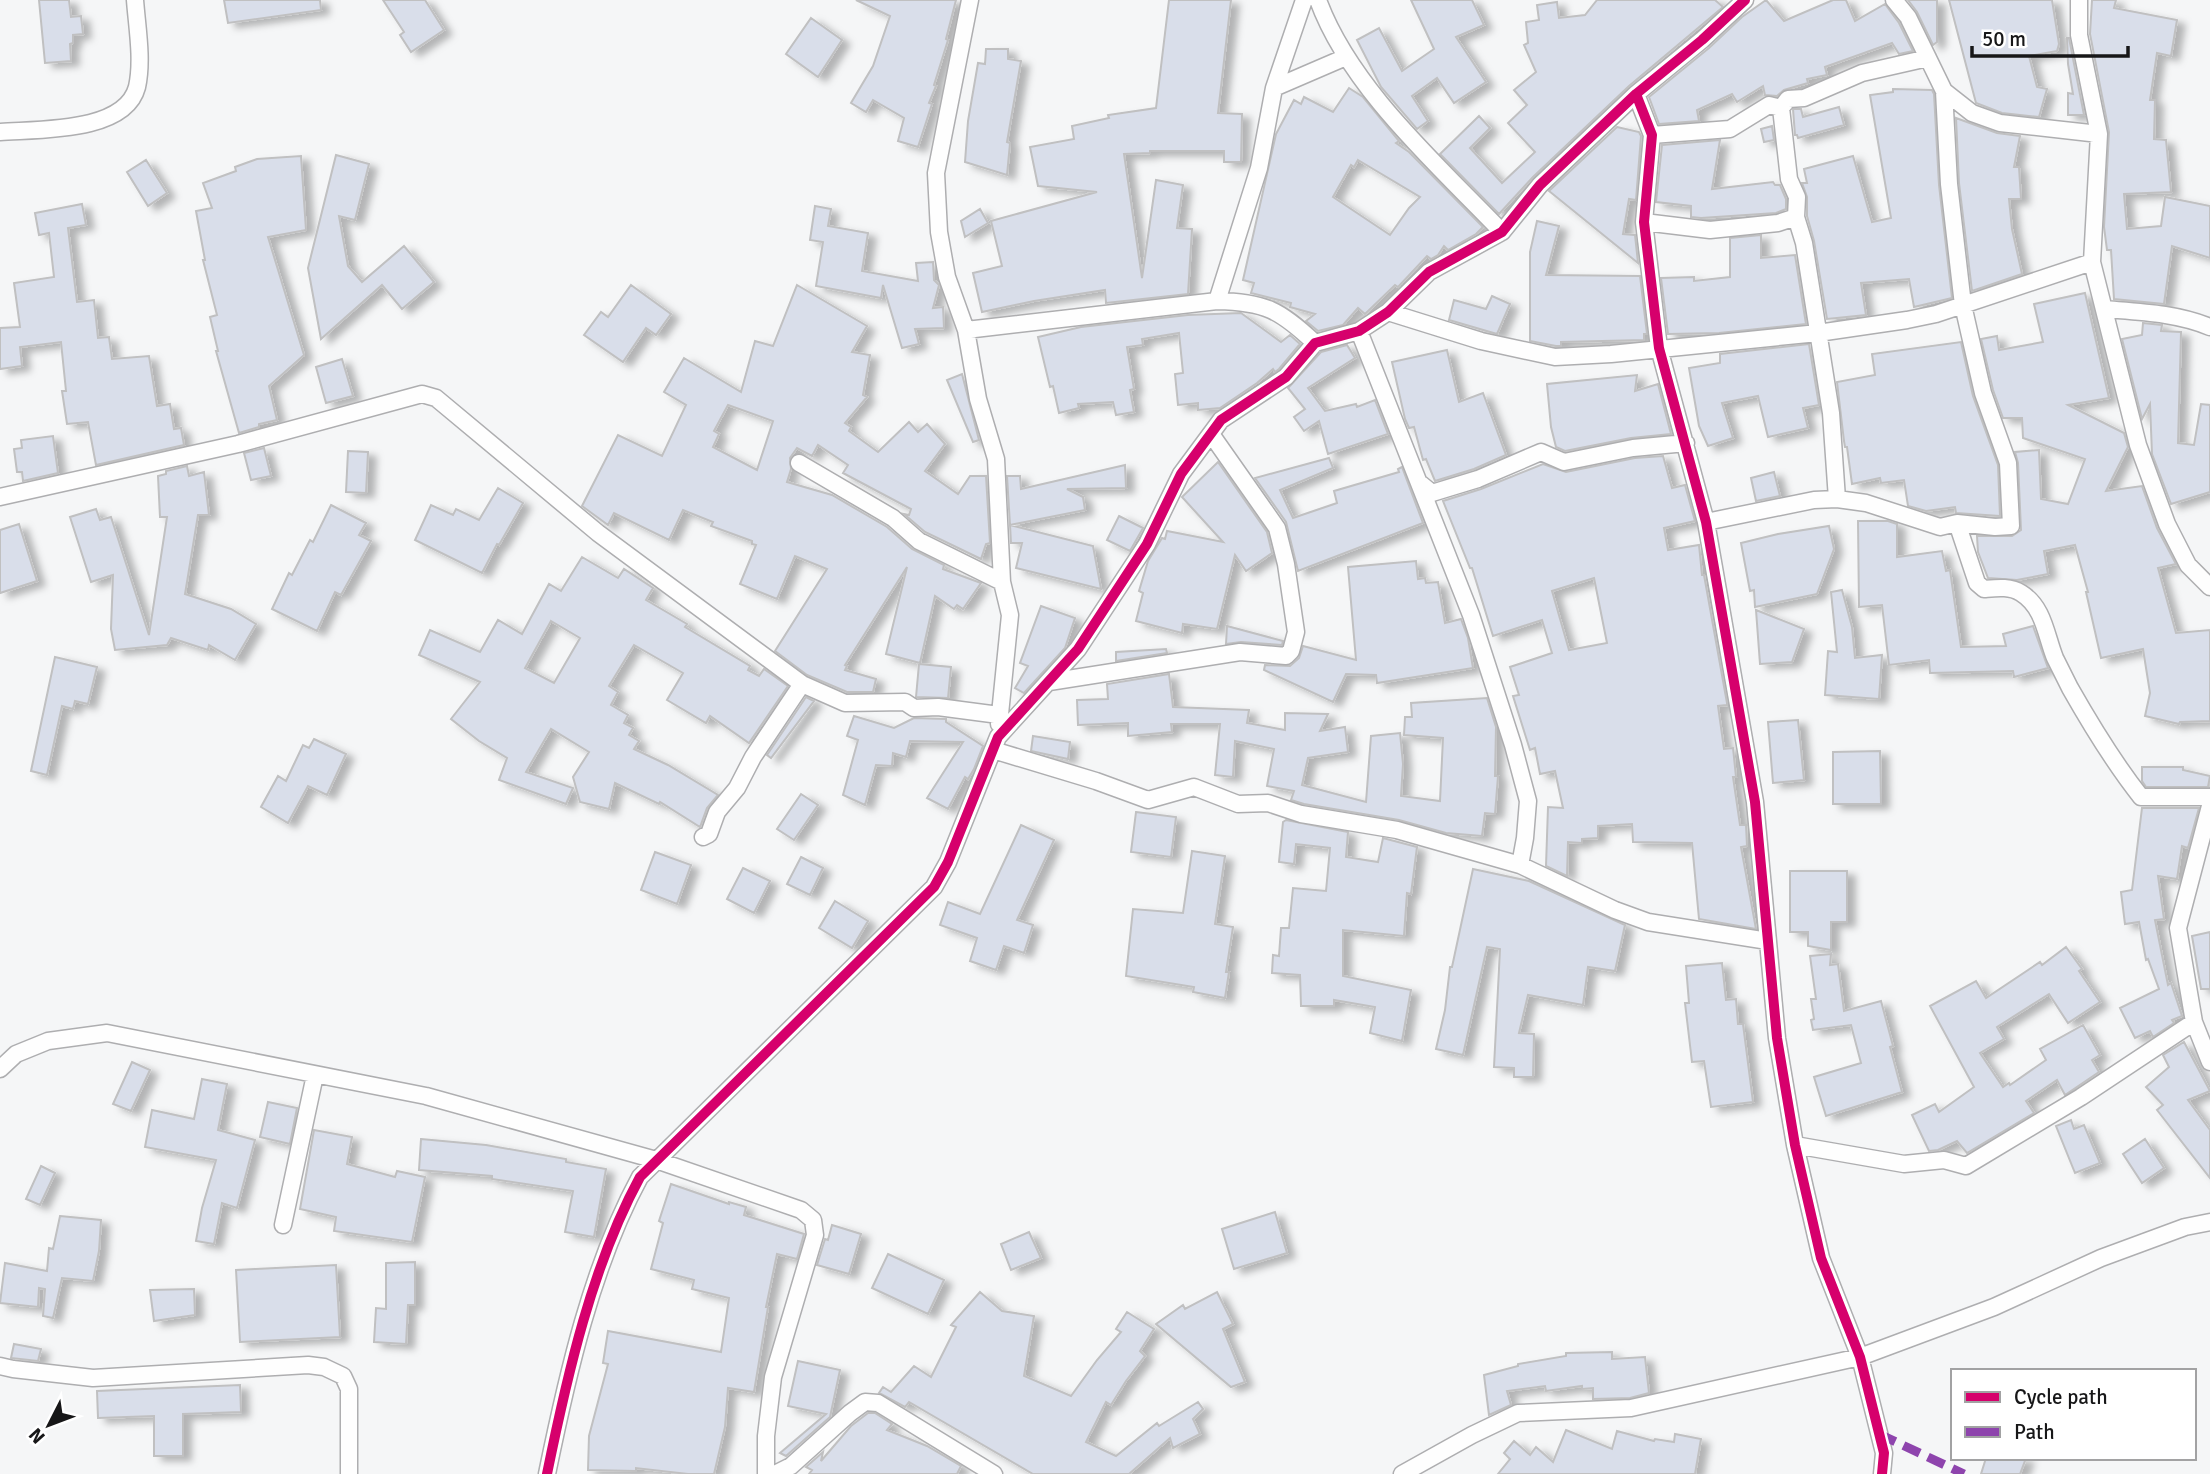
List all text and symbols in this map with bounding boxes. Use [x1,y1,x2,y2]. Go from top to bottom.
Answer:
scale bar [1972,14,2128,58]
text: 50 m [1982,26,2026,52]
legend [1951,1369,2196,1460]
text: Cycle path [2014,1384,2108,1410]
north arrow [14,1390,84,1460]
text: Path [2014,1419,2055,1445]
text: N [24,1423,50,1449]

